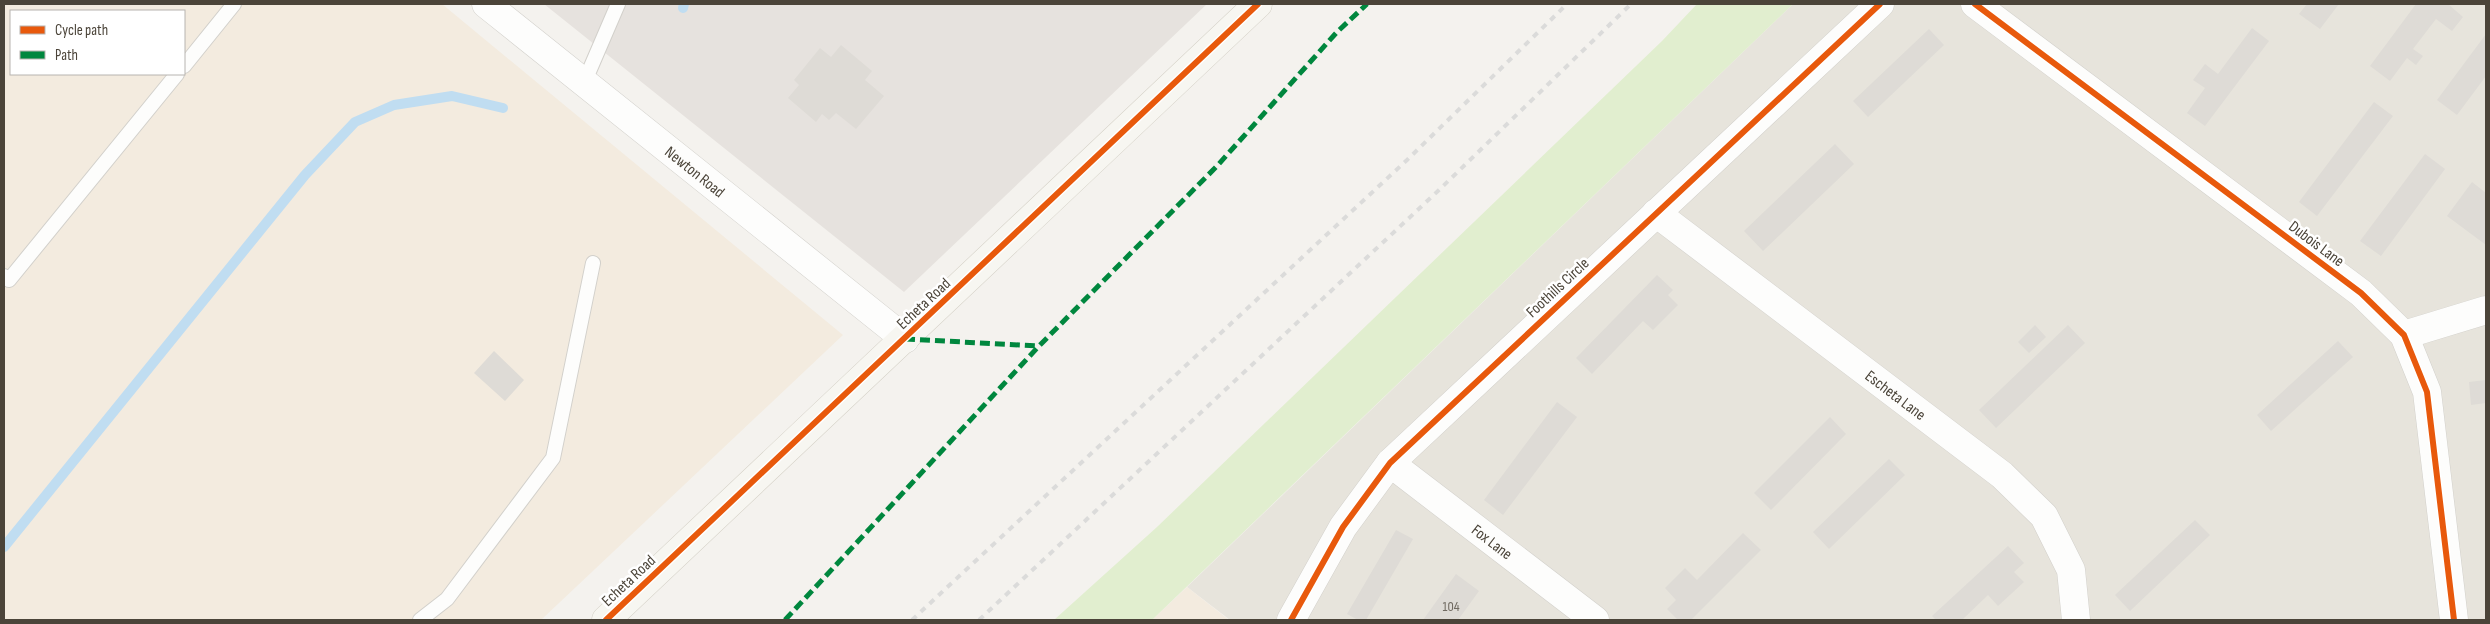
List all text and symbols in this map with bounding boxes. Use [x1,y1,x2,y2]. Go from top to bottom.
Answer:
legend [10,10,185,75]
text: Cycle path [55,21,108,40]
text: Path [55,46,78,65]
street label: Newton Road [661,143,728,202]
street label: Dubois Lane [2285,217,2348,271]
street label: Foothills Circle [1523,254,1593,322]
street label: Echeta Road [893,275,955,334]
street label: Escheta Lane [1861,367,1929,425]
street label: Fox Lane [1467,521,1516,564]
street label: Echeta Road [598,552,660,611]
house number: 104 [1443,598,1460,615]

